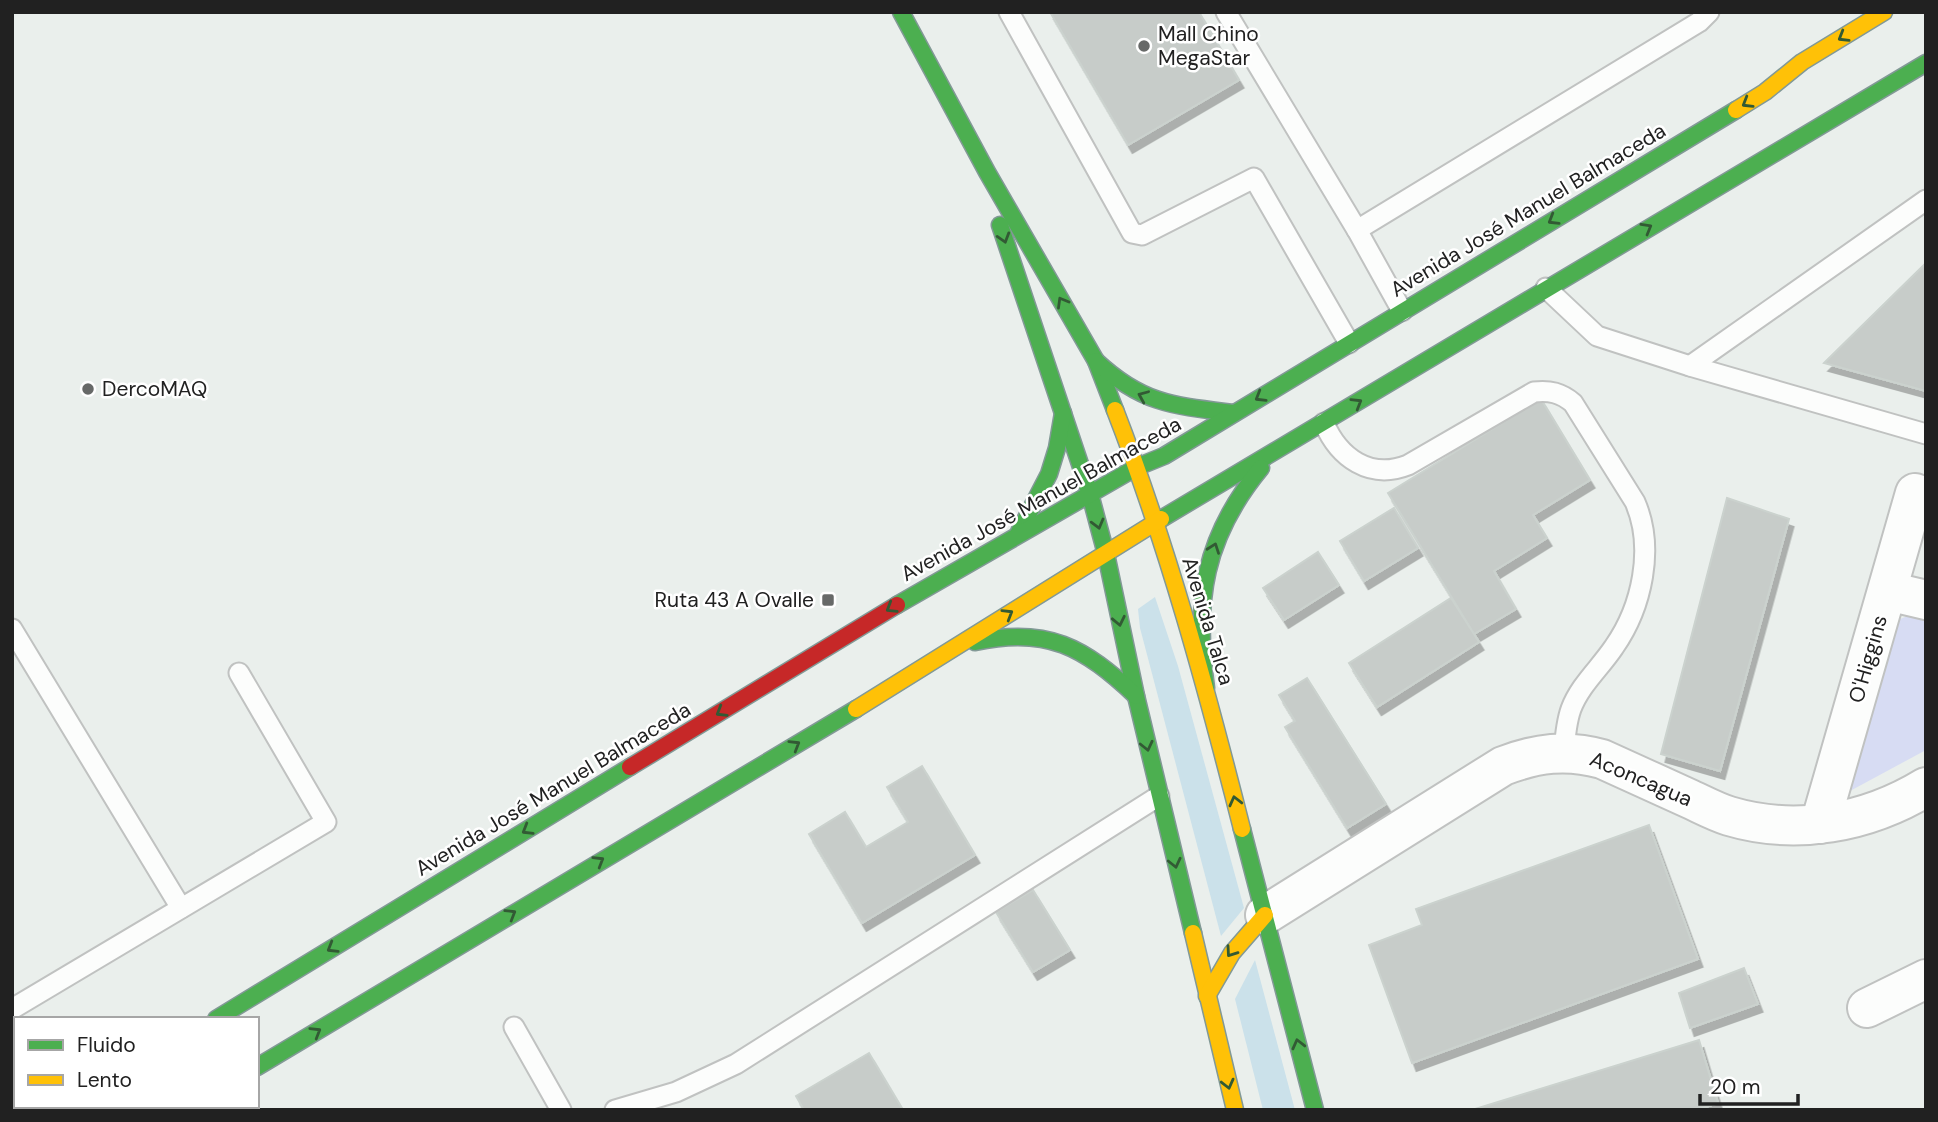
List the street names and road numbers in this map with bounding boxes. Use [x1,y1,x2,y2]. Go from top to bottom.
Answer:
street label: Avenida José Manuel Balmaceda [1385,117,1671,303]
street label: Avenida José Manuel Balmaceda [896,410,1186,588]
street label: Avenida Talca [1175,554,1241,688]
street label: O'Higgins [1842,612,1894,706]
street label: Avenida José Manuel Balmaceda [410,696,696,882]
street label: Aconcagua [1586,745,1696,813]

